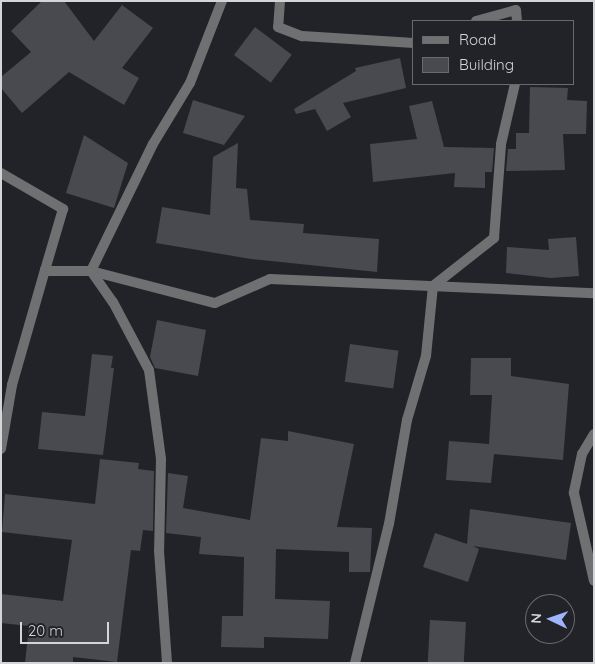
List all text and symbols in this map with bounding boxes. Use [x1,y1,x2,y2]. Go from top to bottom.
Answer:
legend [412,20,575,85]
text: Road [459,30,496,49]
text: Building [459,55,514,74]
north arrow [525,594,575,644]
scale bar [22,612,111,644]
text: N [527,613,545,624]
text: 20 m [28,621,63,640]

